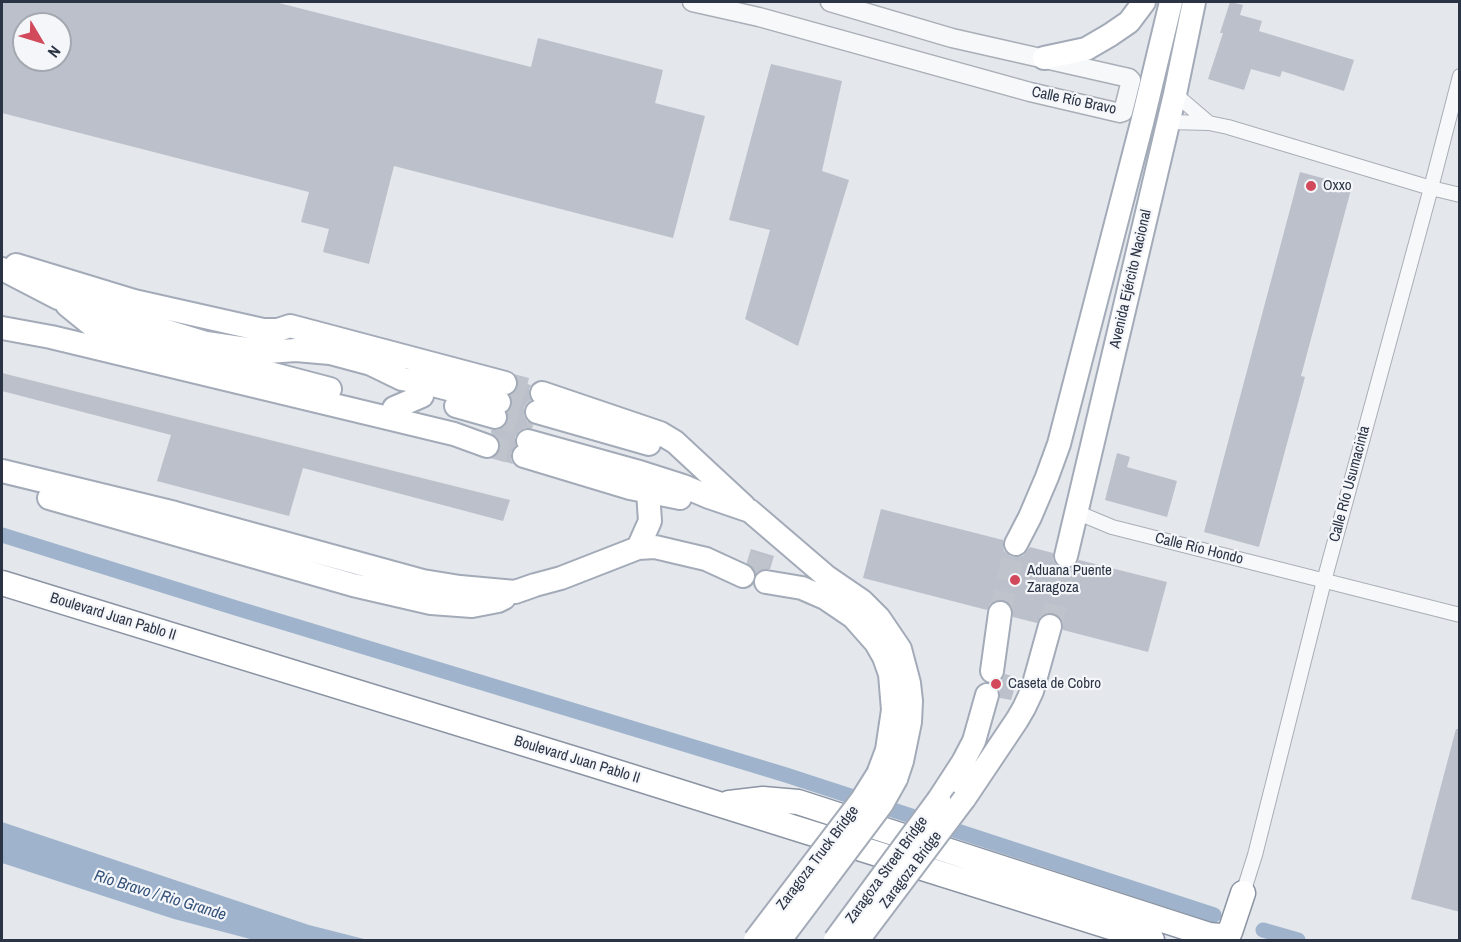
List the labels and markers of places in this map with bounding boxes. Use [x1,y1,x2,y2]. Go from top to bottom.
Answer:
place label: Oxxo [1323,177,1352,195]
marker: Oxxo [1304,179,1318,193]
place label: Aduana Puente Zaragoza [1027,562,1112,597]
marker: Aduana Puente Zaragoza [1008,573,1022,587]
place label: Caseta de Cobro [1008,675,1101,693]
marker: Caseta de Cobro [989,677,1003,691]

